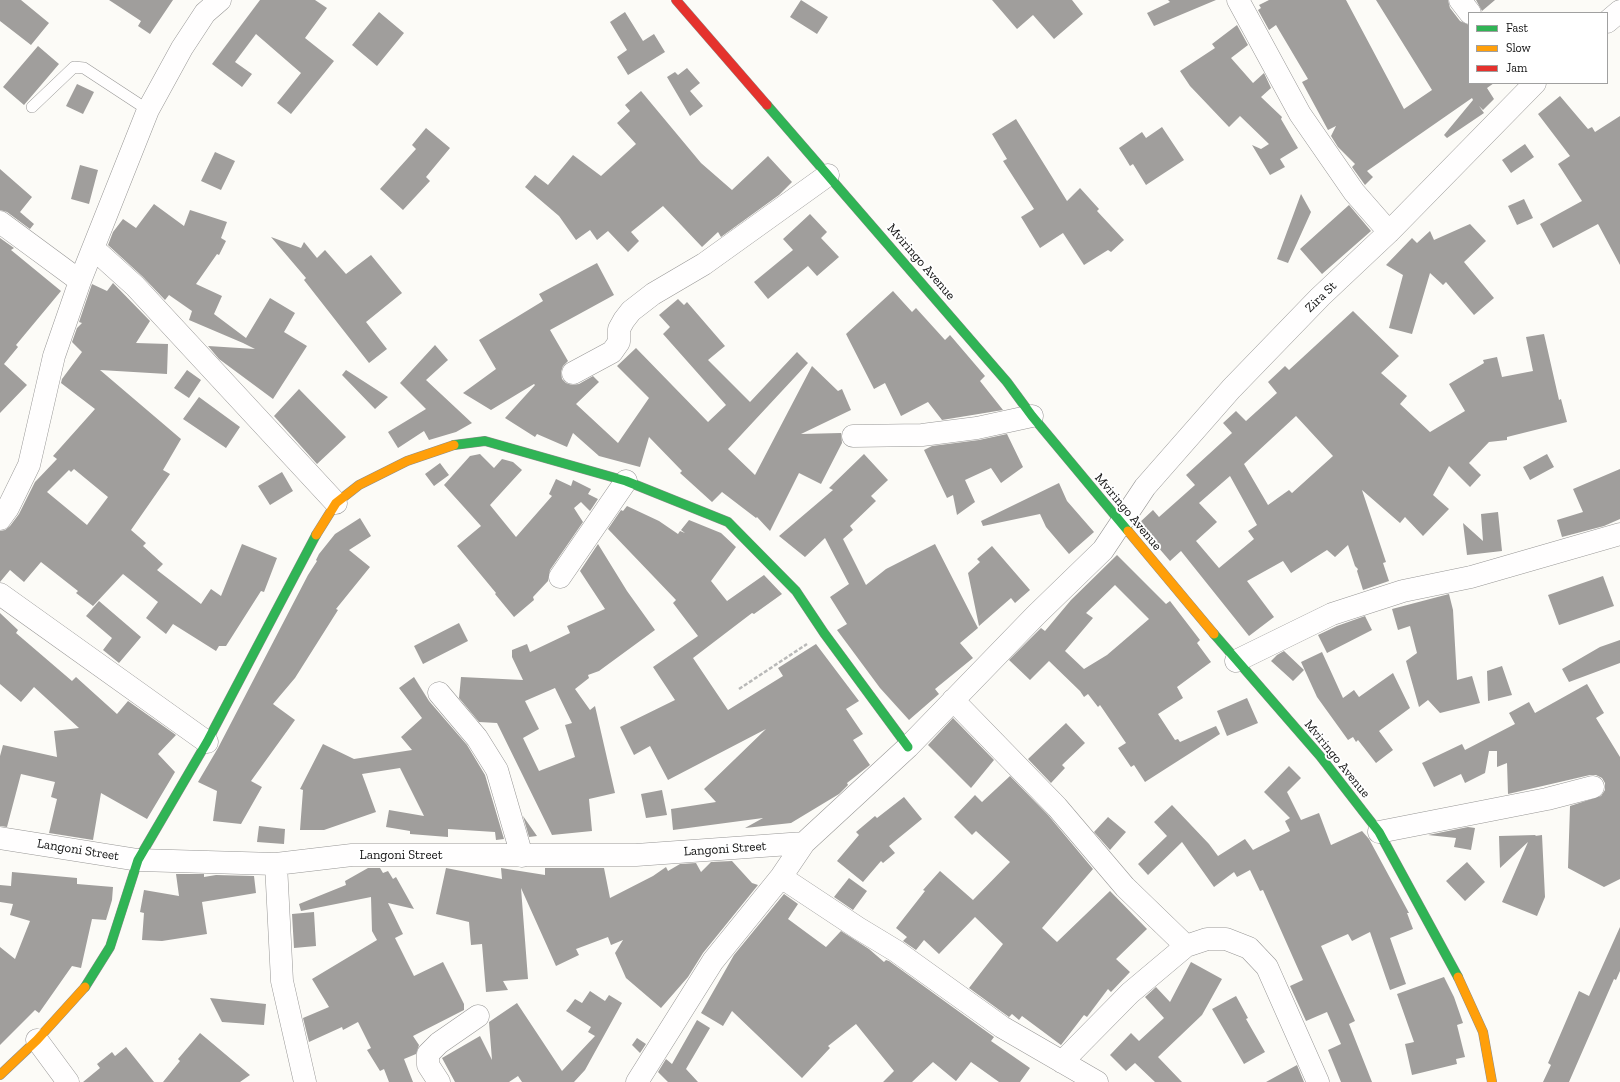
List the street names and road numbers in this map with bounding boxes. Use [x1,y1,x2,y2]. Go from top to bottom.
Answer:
street label: Mviringo Avenue [884,221,958,303]
street label: Zira St [1302,278,1340,316]
street label: Mviringo Avenue [1091,470,1165,554]
street label: Mviringo Avenue [1301,717,1373,801]
street label: Langoni Street [36,836,120,864]
street label: Langoni Street [683,838,767,860]
street label: Langoni Street [360,847,442,863]

